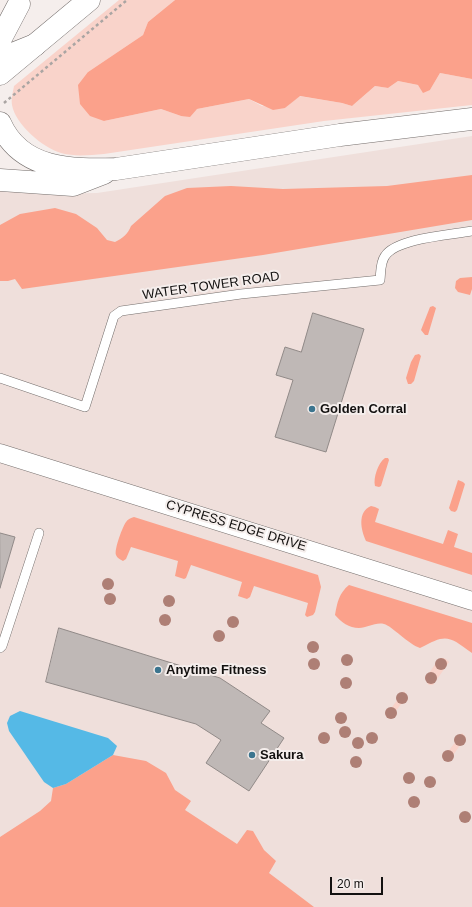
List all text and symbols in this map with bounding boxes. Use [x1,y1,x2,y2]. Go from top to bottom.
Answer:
street label: WATER TOWER ROAD [141,269,281,303]
place label: Golden Corral [320,401,407,417]
marker: Golden Corral [307,404,317,414]
street label: CYPRESS EDGE DRIVE [164,497,308,555]
place label: Anytime Fitness [166,662,266,678]
marker: Anytime Fitness [153,665,163,675]
place label: Sakura [260,747,303,763]
marker: Sakura [247,750,257,760]
scale bar [332,869,385,895]
text: 20 m [337,877,364,891]

